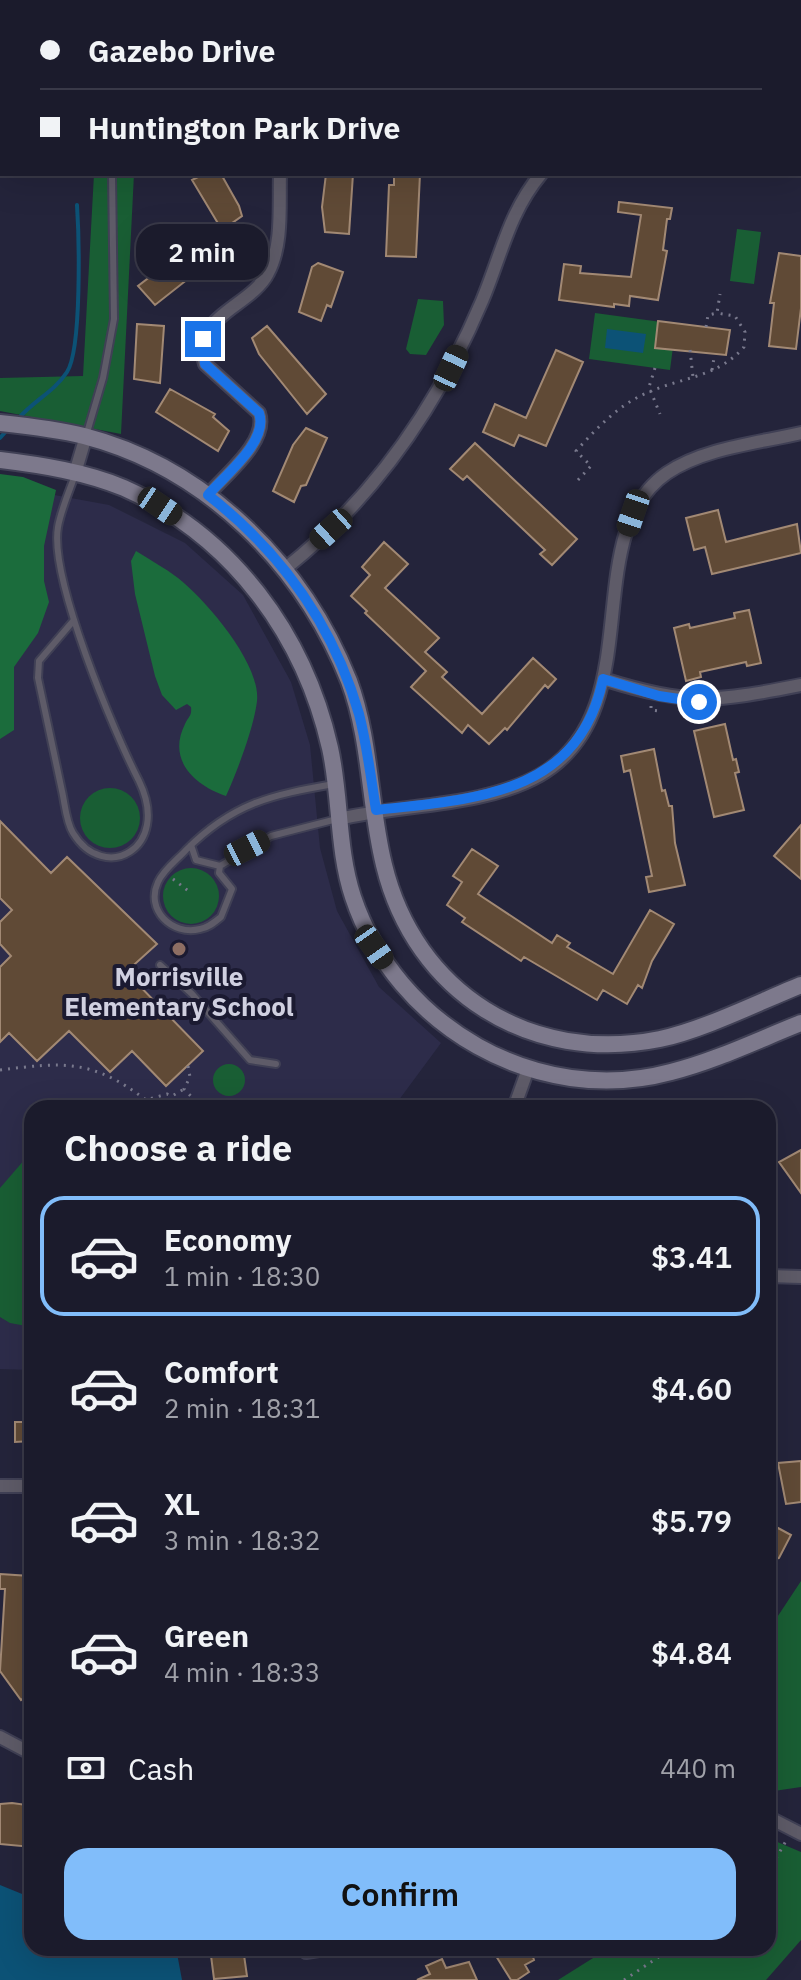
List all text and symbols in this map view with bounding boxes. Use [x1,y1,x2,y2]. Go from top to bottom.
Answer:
text: Gazebo Drive [88,31,275,70]
text: Huntington Park Drive [88,108,400,147]
callout: 2 min [137,223,269,279]
text: 2 min [168,235,236,269]
route end [185,321,221,357]
car [430,341,472,395]
car [133,483,187,529]
car [614,486,652,540]
car [305,504,357,554]
route start [681,684,717,720]
car [220,826,274,870]
car [350,920,398,974]
marker: Morrisville Elementary School [170,940,188,958]
place label: Morrisville Elementary School [64,959,294,1023]
text: Choose a ride [64,1124,292,1171]
icon: car [68,1220,140,1292]
text: Economy [164,1220,292,1259]
text: $3.41 [651,1237,732,1276]
text: 1 min · 18:30 [164,1259,320,1293]
icon: car [68,1352,140,1424]
text: Comfort [164,1352,279,1391]
text: $4.60 [651,1369,732,1408]
text: 2 min · 18:31 [164,1391,320,1425]
icon: car [68,1484,140,1556]
text: XL [164,1484,200,1523]
text: $5.79 [651,1501,732,1540]
text: 3 min · 18:32 [164,1523,320,1557]
icon: car [68,1616,140,1688]
text: Green [164,1616,249,1655]
text: $4.84 [651,1633,732,1672]
text: 4 min · 18:33 [164,1655,320,1689]
icon: cash [64,1746,108,1790]
text: Cash [128,1749,194,1788]
text: 440 m [660,1751,736,1785]
button: Confirm [64,1848,736,1940]

